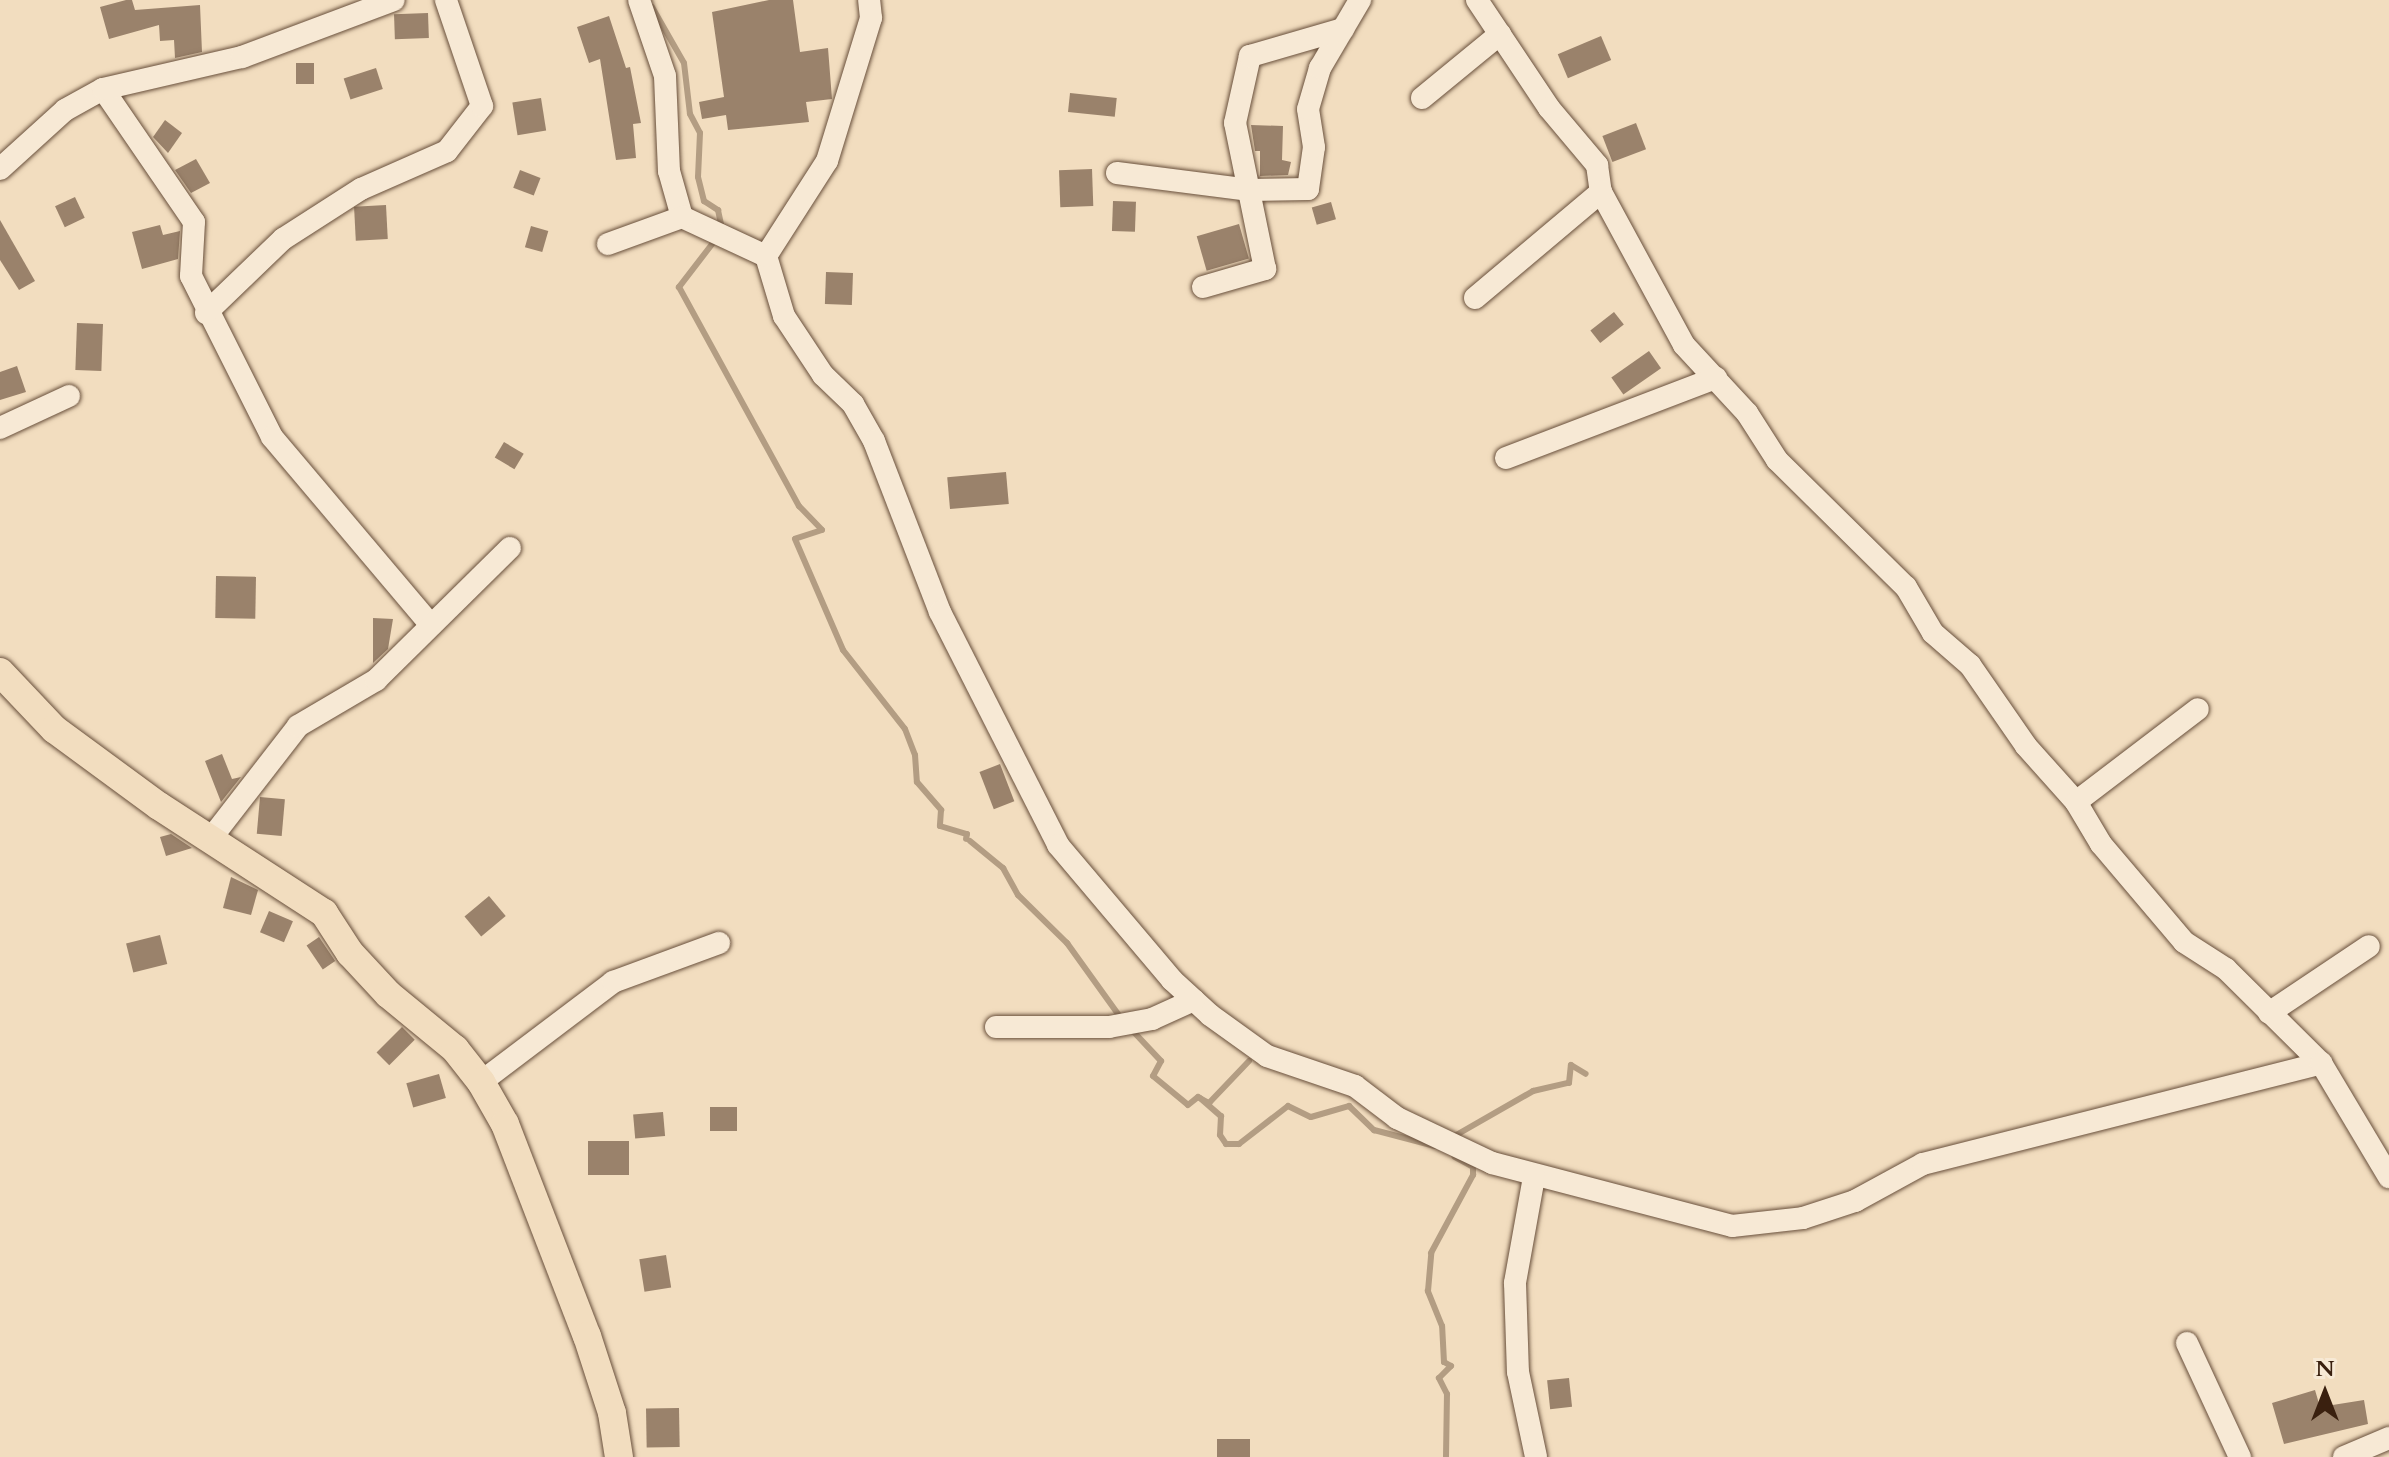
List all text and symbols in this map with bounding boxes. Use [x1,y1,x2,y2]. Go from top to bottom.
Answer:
north arrow [2285,1353,2365,1433]
text: N [2315,1354,2335,1384]

